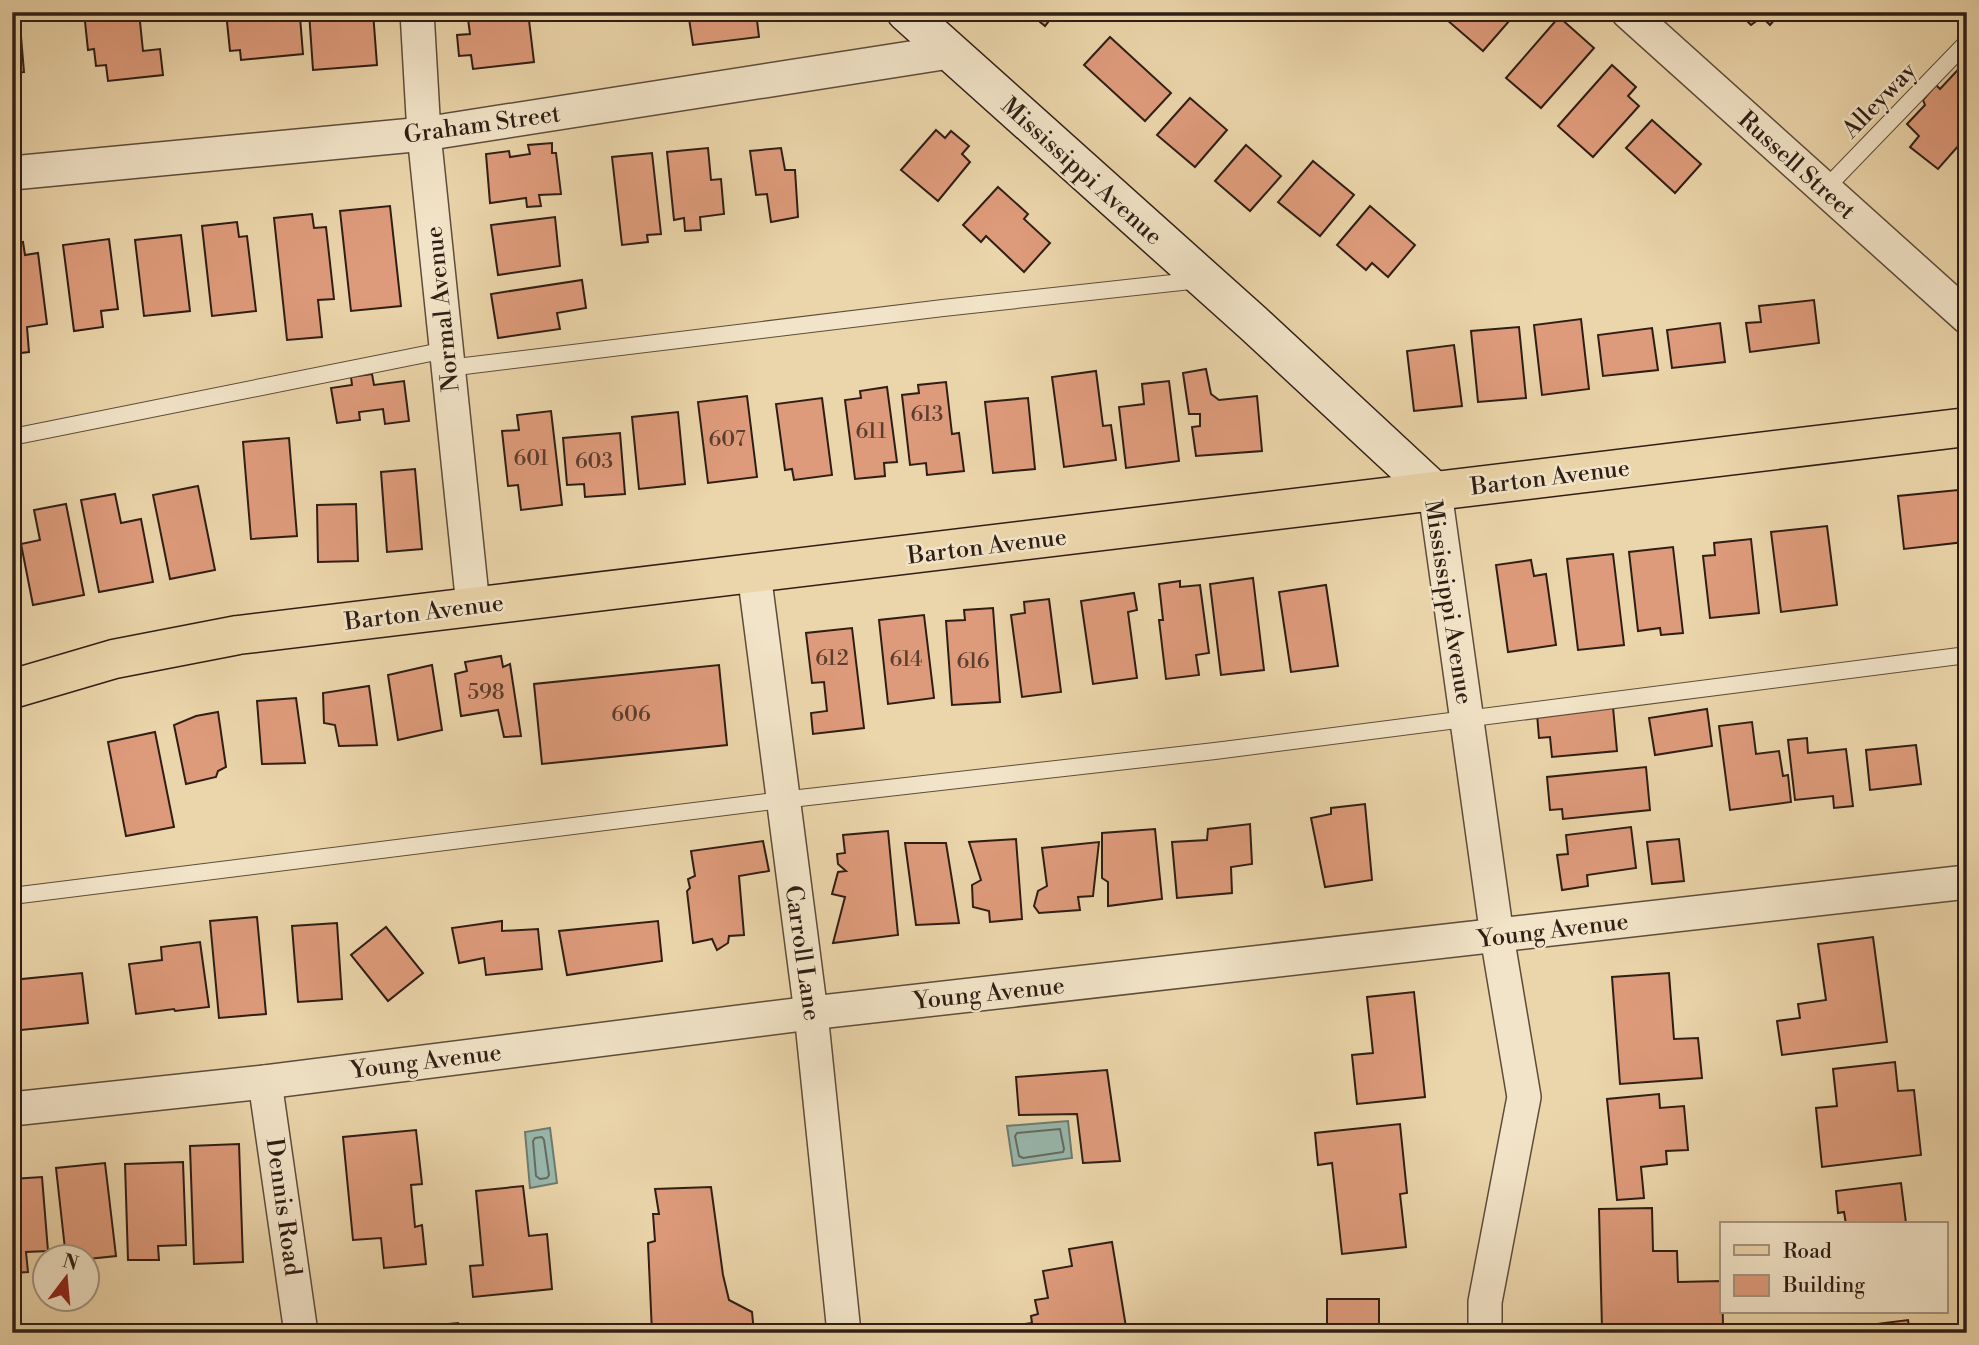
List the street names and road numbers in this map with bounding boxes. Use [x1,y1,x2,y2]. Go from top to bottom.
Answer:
street label: Alleyway [1835,56,1924,146]
street label: Mississippi Avenue [994,91,1168,252]
street label: Graham Street [402,99,563,151]
street label: Russell Street [1731,105,1862,227]
street label: Normal Avenue [419,225,467,393]
street label: Barton Avenue [1468,453,1631,503]
street label: Mississippi Avenue [1417,498,1479,707]
street label: Barton Avenue [905,522,1068,572]
street label: Barton Avenue [342,588,505,638]
street label: Carroll Lane [778,883,826,1023]
street label: Young Avenue [1474,907,1630,955]
street label: Young Avenue [910,971,1066,1017]
street label: Young Avenue [347,1038,503,1086]
street label: Dennis Road [259,1137,308,1278]

